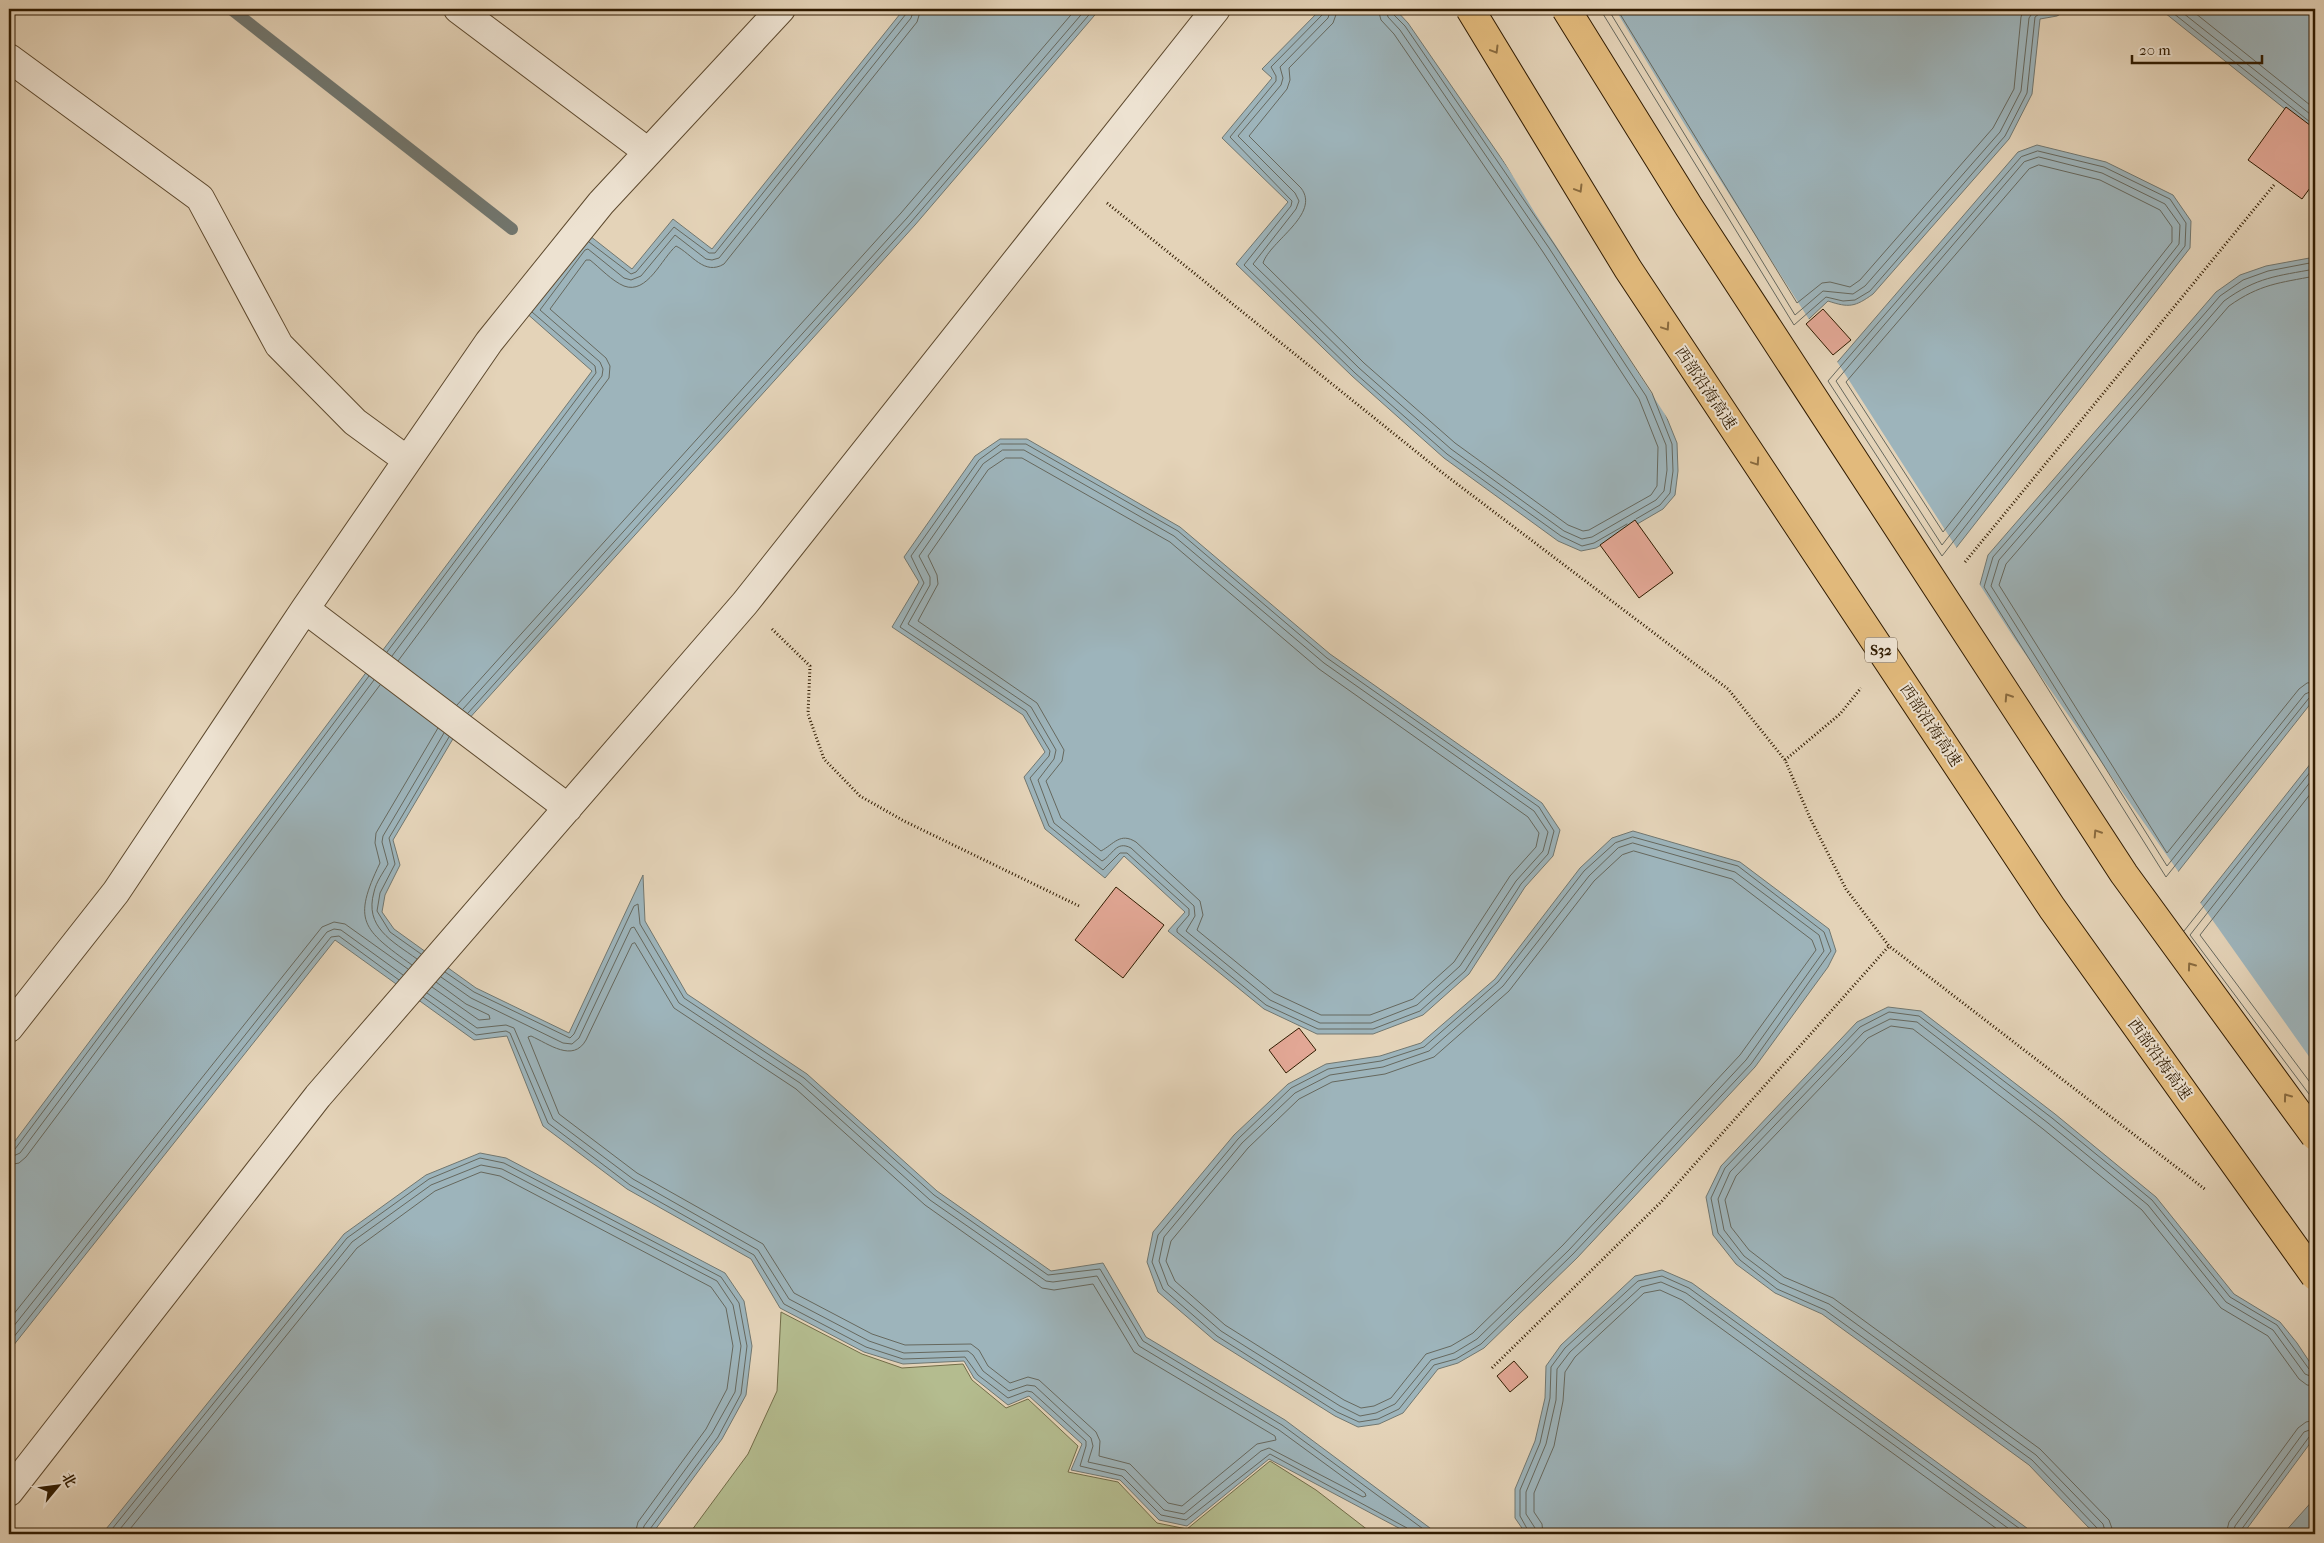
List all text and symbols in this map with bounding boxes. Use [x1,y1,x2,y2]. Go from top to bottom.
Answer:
scale bar [2132,32,2262,64]
text: 20 m [2139,41,2171,59]
one-way arrow [1489,45,1499,54]
one-way arrow [1573,184,1583,193]
one-way arrow [1660,321,1669,331]
street label: 西部沿海高速 [1671,343,1741,433]
one-way arrow [1750,457,1759,466]
road number: S32 [1865,638,1897,662]
street label: 西部沿海高速 [1896,680,1966,770]
one-way arrow [2005,693,2015,702]
one-way arrow [2094,829,2103,838]
one-way arrow [2188,962,2197,972]
street label: 西部沿海高速 [2124,1015,2196,1103]
one-way arrow [2284,1094,2292,1103]
north arrow [32,1460,82,1510]
text: 北 [58,1470,80,1490]

